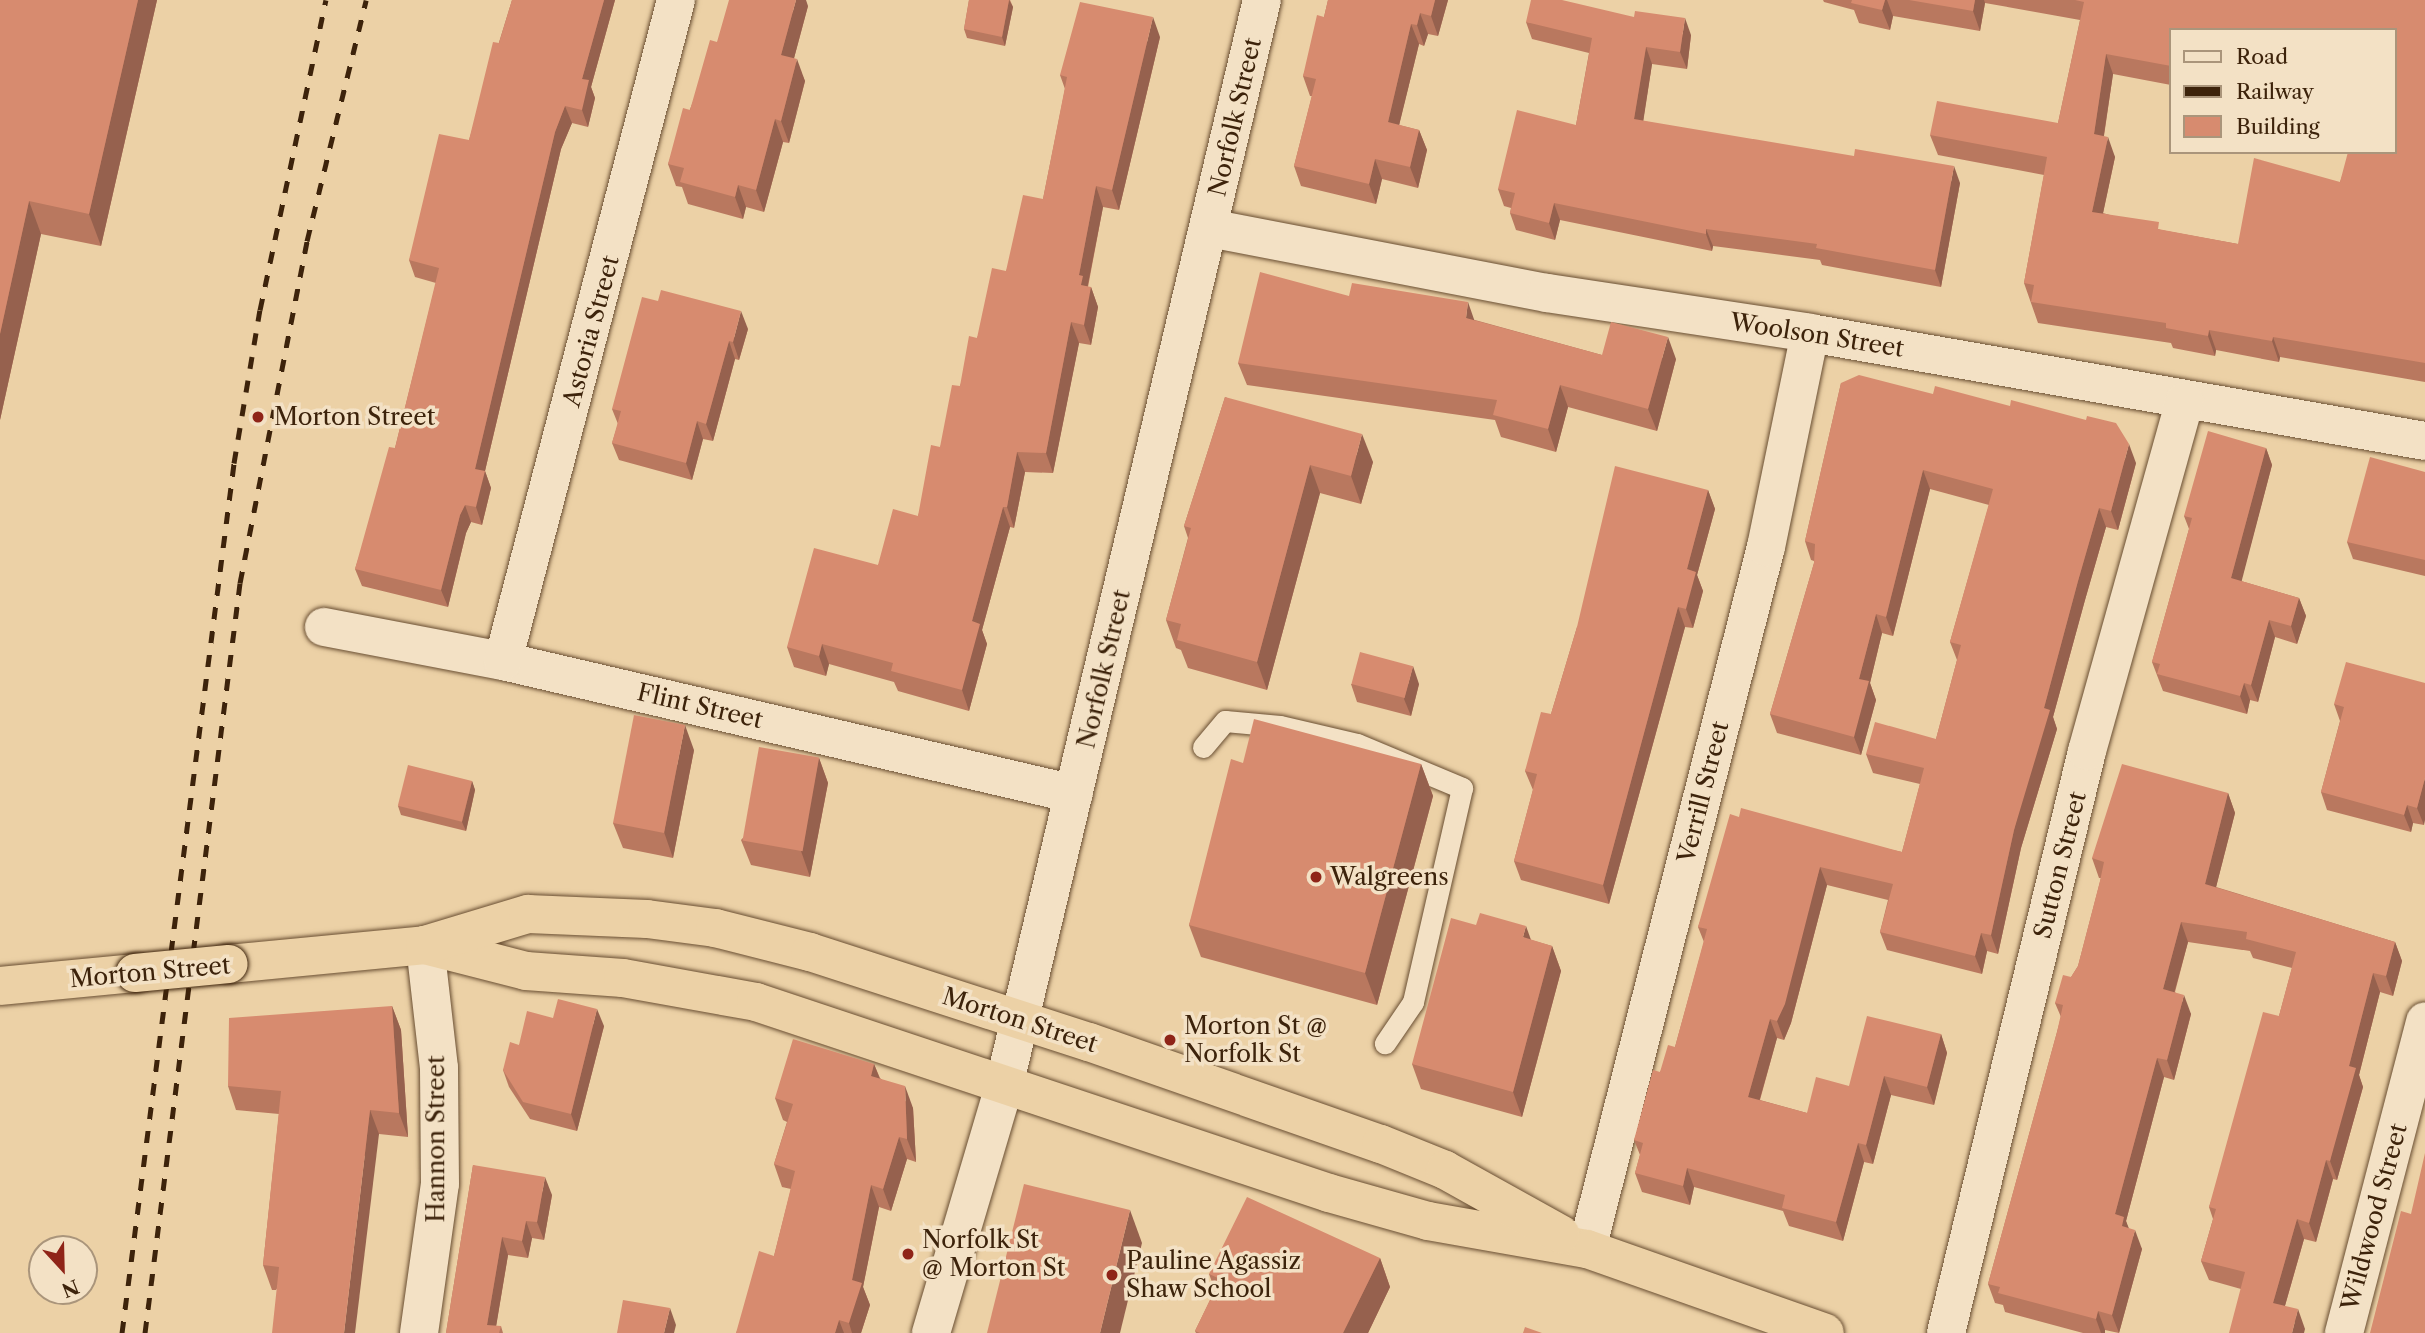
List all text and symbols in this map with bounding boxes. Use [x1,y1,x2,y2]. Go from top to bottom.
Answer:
legend [2170,28,2397,154]
street label: Norfolk Street [1203,35,1267,199]
text: Road [2236,44,2288,69]
text: Railway [2236,79,2314,104]
text: Building [2236,114,2320,139]
street label: Astoria Street [557,252,625,410]
street label: Woolson Street [1728,307,1906,363]
place label: Morton Street [274,403,435,431]
marker: Morton Street [248,407,268,427]
street label: Norfolk Street [1072,587,1136,751]
street label: Flint Street [634,678,766,734]
street label: Verrill Street [1672,718,1734,866]
street label: Sutton Street [2028,789,2092,941]
place label: Walgreens [1330,863,1449,891]
marker: Walgreens [1308,869,1324,885]
street label: Morton Street [68,951,232,993]
street label: Morton Street [939,981,1101,1059]
place label: Morton St @ Norfolk St [1184,1012,1327,1068]
marker: Morton St @ Norfolk St [1162,1032,1178,1048]
street label: Hannon Street [422,1055,450,1223]
street label: Wildwood Street [2335,1120,2413,1314]
place label: Norfolk St @ Morton St [922,1226,1065,1282]
north arrow [28,1235,98,1305]
marker: Norfolk St @ Morton St [900,1246,916,1262]
place label: Pauline Agassiz Shaw School [1126,1247,1302,1303]
marker: Pauline Agassiz Shaw School [1104,1267,1120,1283]
text: N [58,1274,82,1302]

